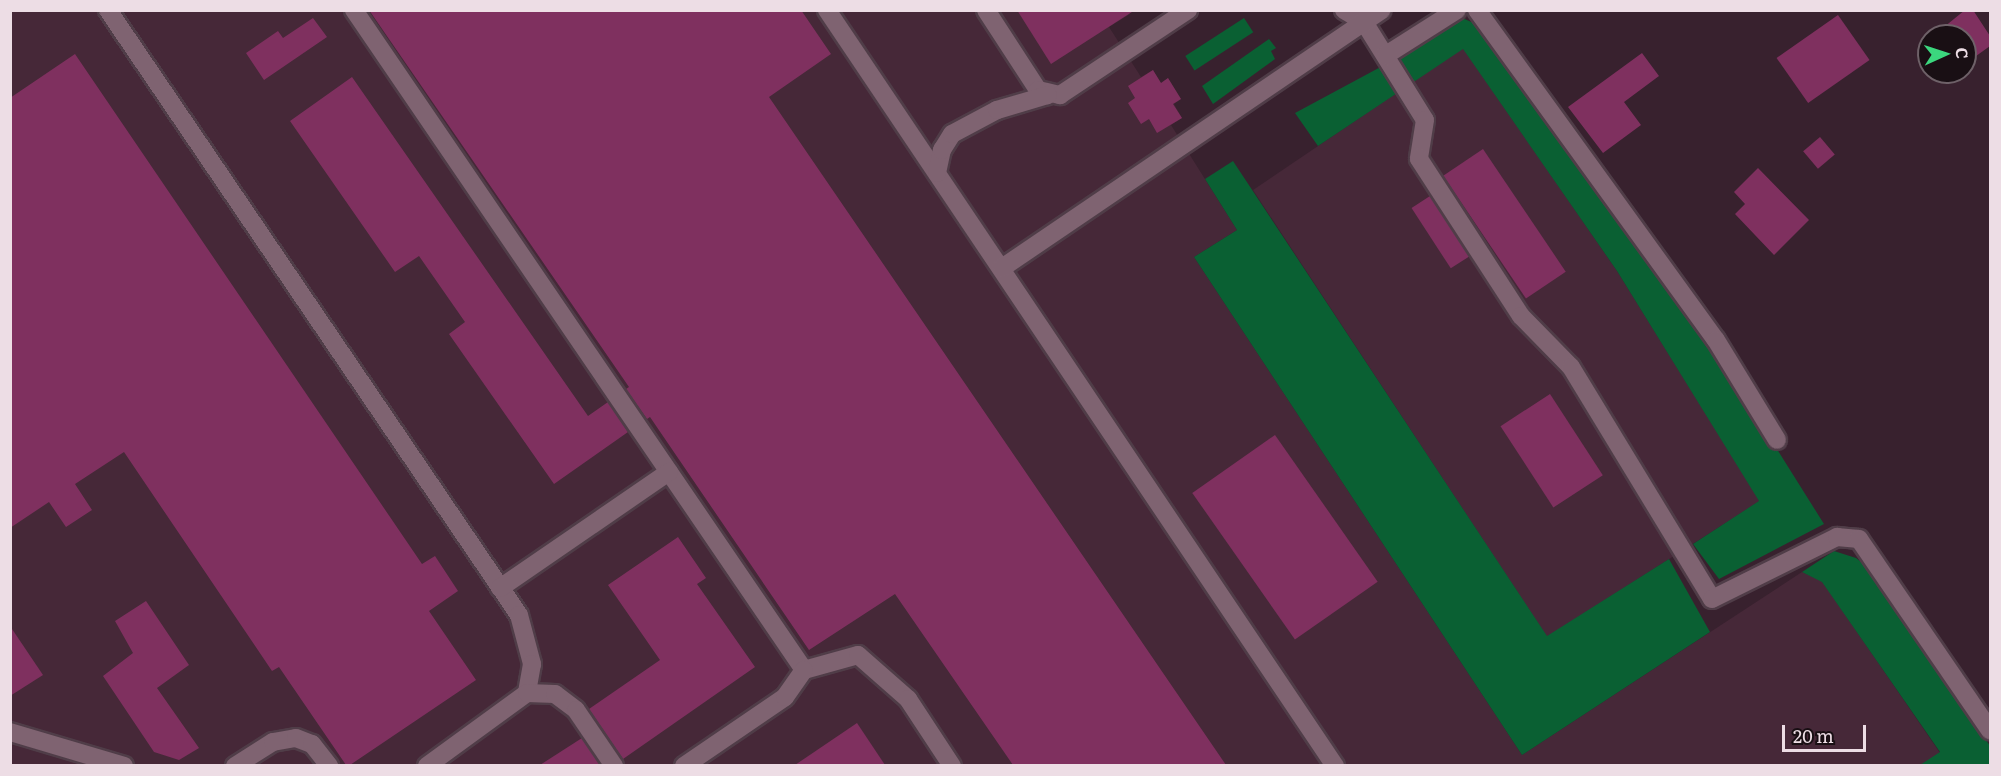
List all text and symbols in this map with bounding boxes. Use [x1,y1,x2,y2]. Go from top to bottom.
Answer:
north arrow [1917,24,1977,84]
text: С [1951,47,1975,59]
scale bar [1785,713,1869,751]
text: 20 m [1793,722,1834,749]

